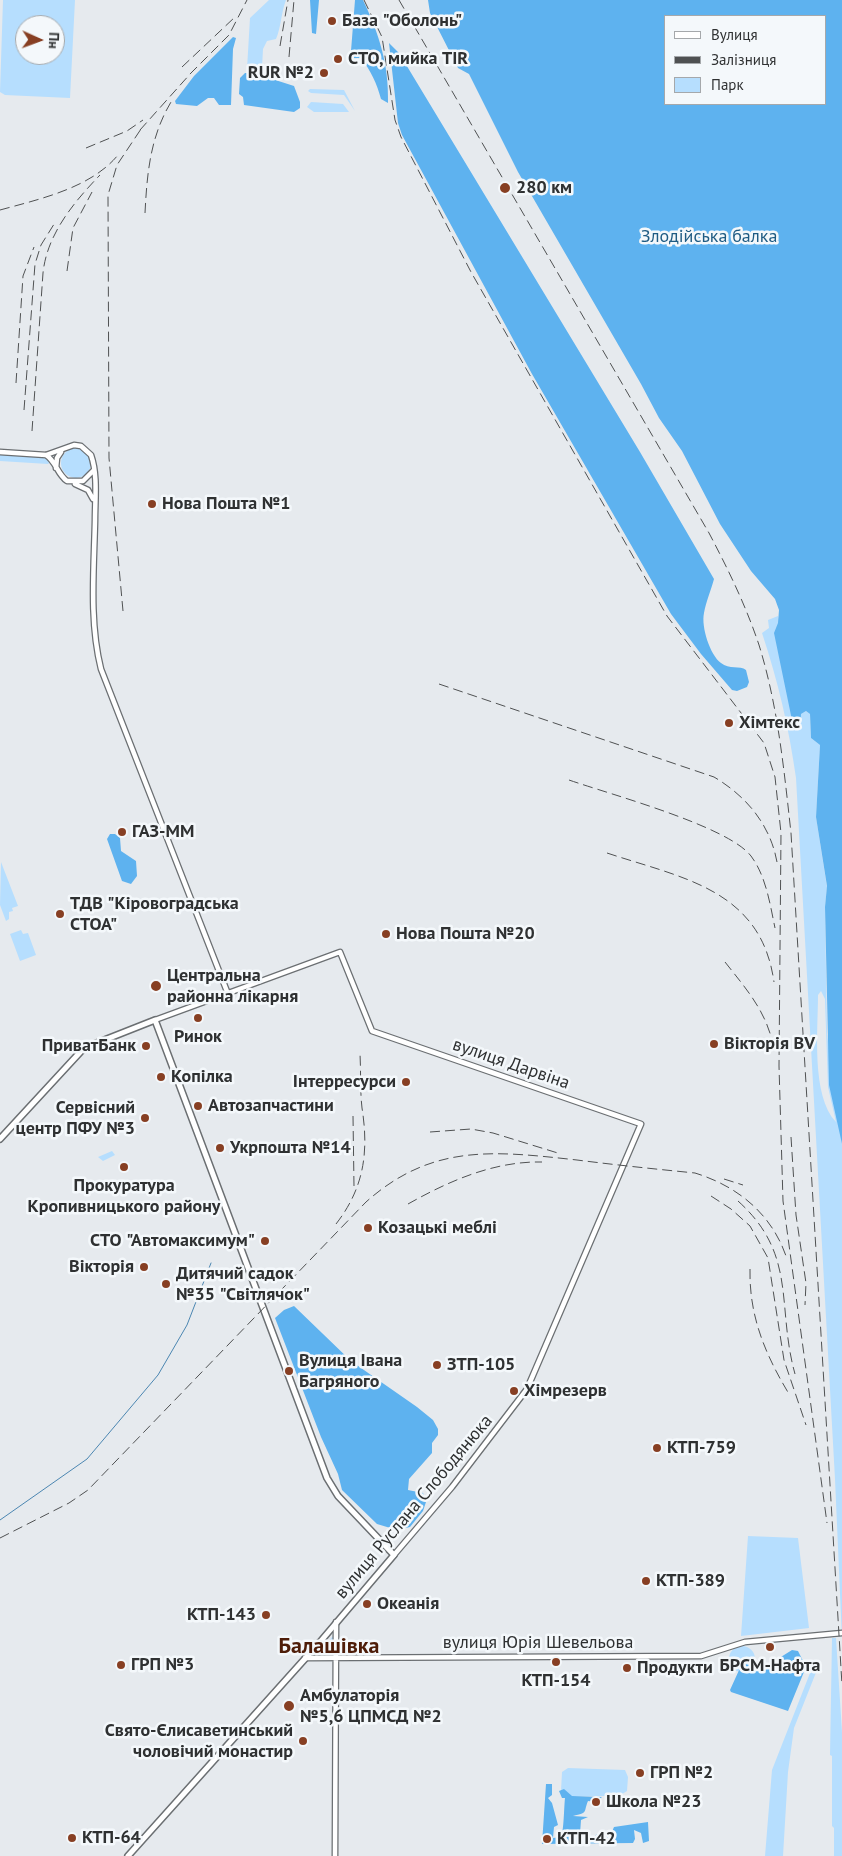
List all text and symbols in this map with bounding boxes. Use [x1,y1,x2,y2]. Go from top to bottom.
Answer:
place label: База "Оболонь" [342,10,462,32]
north arrow [15,15,65,65]
marker: База "Оболонь" [326,15,338,27]
legend [664,15,827,105]
text: Вулиця [711,25,758,44]
text: Пн [45,32,63,49]
place label: СТО, мийка TIR [348,48,468,70]
text: Залізниця [711,50,776,69]
marker: СТО, мийка TIR [332,53,344,65]
place label: RUR №2 [248,62,314,84]
marker: RUR №2 [318,67,330,79]
text: Парк [711,75,744,94]
place label: 280 км [516,177,572,199]
marker: 280 км [498,181,512,195]
park label: Злодійська балка [641,226,777,248]
place label: Нова Пошта №1 [162,493,290,515]
marker: Нова Пошта №1 [146,498,158,510]
place label: Хімтекс [739,712,800,734]
marker: Хімтекс [723,717,735,729]
place label: ГАЗ-ММ [132,821,194,843]
marker: ГАЗ-ММ [116,826,128,838]
place label: ТДВ "Кіровоградська СТОА" [70,893,239,936]
marker: ТДВ "Кіровоградська СТОА" [54,908,66,920]
place label: Нова Пошта №20 [396,923,535,945]
marker: Нова Пошта №20 [380,928,392,940]
place label: Центральна районна лікарня [167,965,298,1008]
marker: Центральна районна лікарня [149,979,163,993]
marker: Ринок [192,1012,204,1024]
place label: Ринок [174,1026,222,1048]
place label: Вікторія BV [724,1033,815,1055]
street label: вулиця Дарвіна [450,1034,572,1094]
place label: ПриватБанк [42,1035,136,1057]
marker: Вікторія BV [708,1038,720,1050]
marker: ПриватБанк [140,1040,152,1052]
place label: Копілка [171,1066,233,1088]
marker: Копілка [155,1071,167,1083]
place label: Інтерресурси [293,1071,396,1093]
marker: Інтерресурси [400,1076,412,1088]
place label: Автозапчастини [208,1095,334,1117]
place label: Сервісний центр ПФУ №3 [16,1097,135,1140]
marker: Автозапчастини [192,1100,204,1112]
marker: Сервісний центр ПФУ №3 [139,1112,151,1124]
place label: Укрпошта №14 [230,1137,351,1159]
marker: Укрпошта №14 [214,1142,226,1154]
marker: Прокуратура Кропивницького району [118,1161,130,1173]
place label: Прокуратура Кропивницького району [28,1175,220,1218]
place label: Козацькі меблі [378,1217,497,1239]
marker: Козацькі меблі [362,1222,374,1234]
place label: СТО "Автомаксимум" [90,1230,255,1252]
marker: СТО "Автомаксимум" [259,1235,271,1247]
place label: Вікторія [69,1256,134,1278]
marker: Вікторія [138,1261,150,1273]
place label: Дитячий садок №35 "Світлячок" [176,1263,310,1306]
marker: Дитячий садок №35 "Світлячок" [160,1278,172,1290]
place label: Вулиця Івана Багряного [299,1350,402,1392]
place label: ЗТП-105 [447,1354,515,1376]
marker: ЗТП-105 [431,1359,443,1371]
marker: Вулиця Івана Багряного [283,1365,295,1377]
place label: Хімрезерв [524,1380,607,1402]
marker: Хімрезерв [508,1385,520,1397]
street label: вулиця Руслана Слободянюка [331,1411,497,1603]
place label: КТП-759 [667,1437,736,1459]
marker: КТП-759 [651,1442,663,1454]
place label: КТП-389 [656,1570,725,1592]
marker: КТП-389 [640,1575,652,1587]
place label: Океанія [377,1593,439,1615]
marker: Океанія [361,1598,373,1610]
place label: КТП-143 [187,1604,256,1626]
marker: КТП-143 [260,1609,272,1621]
street label: вулиця Юрія Шевельова [443,1632,633,1654]
district label: Балашівка [279,1634,379,1660]
marker: БРСМ-Нафта [764,1641,776,1653]
place label: ГРП №3 [131,1654,194,1676]
place label: БРСМ-Нафта [720,1655,820,1677]
marker: КТП-154 [550,1656,562,1668]
place label: Продукти [637,1657,713,1679]
marker: ГРП №3 [115,1659,127,1671]
marker: Продукти [621,1662,633,1674]
place label: КТП-154 [522,1670,590,1692]
place label: Амбулаторія №5,6 ЦПМСД №2 [300,1685,442,1728]
marker: Амбулаторія №5,6 ЦПМСД №2 [282,1699,296,1713]
place label: Свято-Єлисаветинський чоловічий монастир [105,1720,293,1762]
marker: Свято-Єлисаветинський чоловічий монастир [297,1735,309,1747]
place label: ГРП №2 [650,1762,713,1784]
marker: ГРП №2 [634,1767,646,1779]
place label: Школа №23 [606,1791,701,1813]
marker: Школа №23 [590,1796,602,1808]
place label: КТП-64 [82,1827,141,1849]
place label: КТП-42 [557,1828,616,1850]
marker: КТП-64 [66,1832,78,1844]
marker: КТП-42 [541,1833,553,1845]

